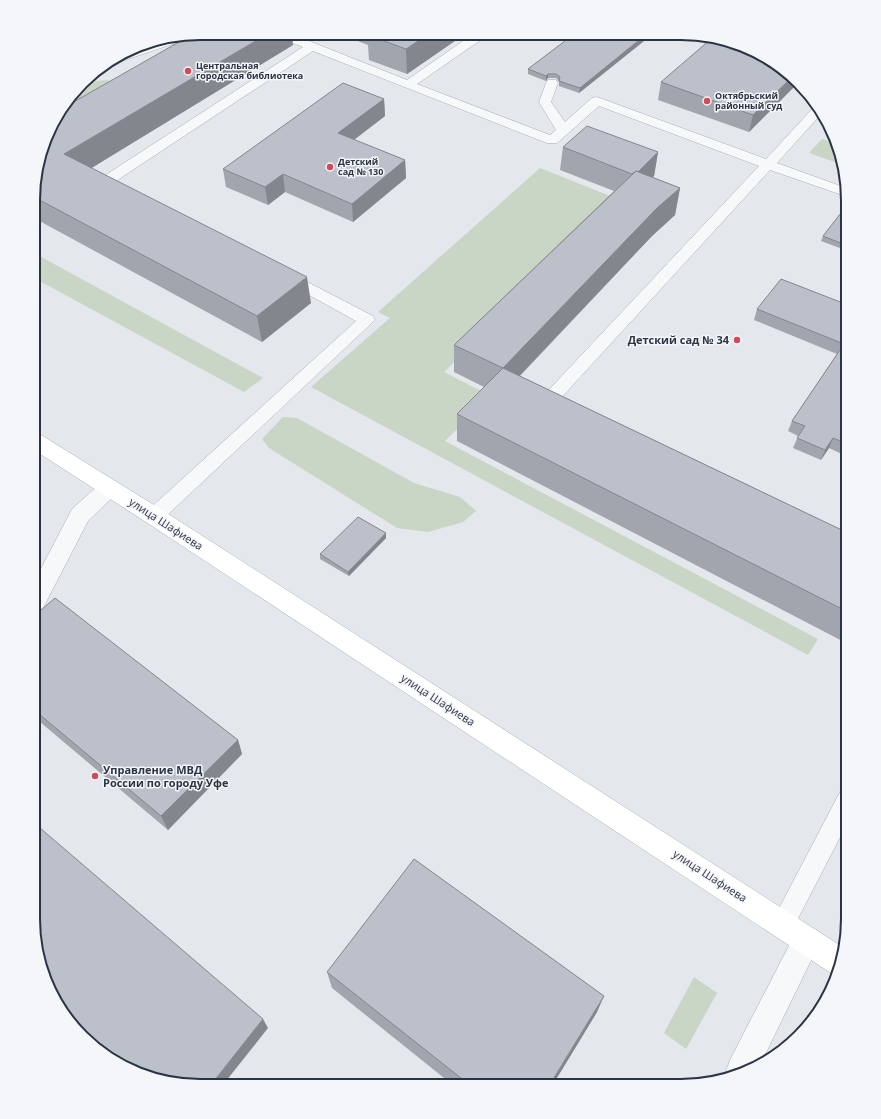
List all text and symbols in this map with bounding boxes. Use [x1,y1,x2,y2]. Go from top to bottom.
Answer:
place label: Центральная городская библиотека [196,59,303,82]
marker: Центральная городская библиотека [183,66,193,76]
place label: Октябрьский районный суд [715,89,782,112]
marker: Октябрьский районный суд [702,96,712,106]
place label: Детский сад № 130 [338,155,383,178]
marker: Детский сад № 130 [325,162,335,172]
place label: Детский сад № 34 [628,332,730,347]
marker: Детский сад № 34 [732,335,742,345]
street label: улица Шафиева [126,494,206,553]
street label: улица Шафиева [398,670,478,729]
place label: Управление МВД России по городу Уфе [103,762,229,790]
marker: Управление МВД России по городу Уфе [90,771,100,781]
street label: улица Шафиева [670,846,750,905]

